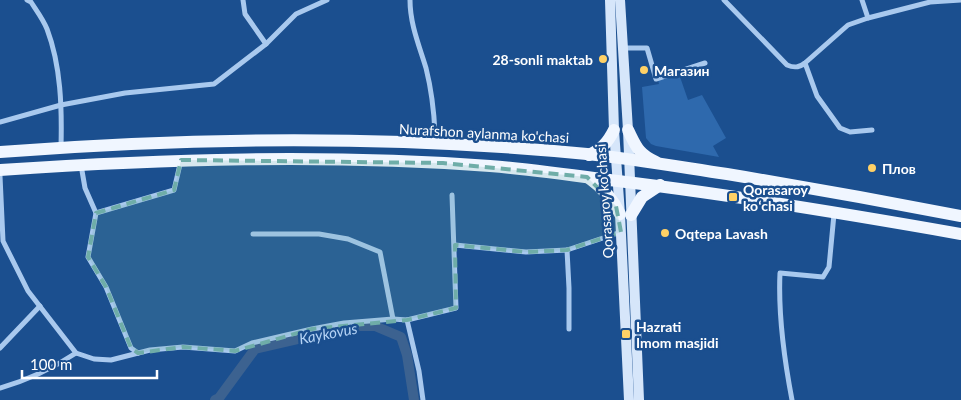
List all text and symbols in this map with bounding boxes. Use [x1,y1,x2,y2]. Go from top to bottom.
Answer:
place label: 28-sonli maktab [492,51,593,68]
marker: 28-sonli maktab [597,53,609,65]
place label: Магазин [654,62,710,79]
marker: Магазин [638,64,650,76]
street label: Nurafshon aylanma ko'chasi [399,120,569,146]
street label: Qorasaroy ko'chasi [592,143,616,259]
place label: Плов [882,160,916,177]
marker: Плов [866,162,878,174]
place label: Qorasaroy koʻchasi [743,181,809,214]
marker: Qorasaroy koʻchasi [727,191,739,203]
place label: Oqtepa Lavash [675,225,768,242]
marker: Oqtepa Lavash [659,227,671,239]
place label: Hazrati Imom masjidi [636,318,719,351]
water label: Kaykovus [297,319,359,347]
marker: Hazrati Imom masjidi [620,328,632,340]
scale bar [22,348,158,380]
text: 100 m [30,355,72,373]

